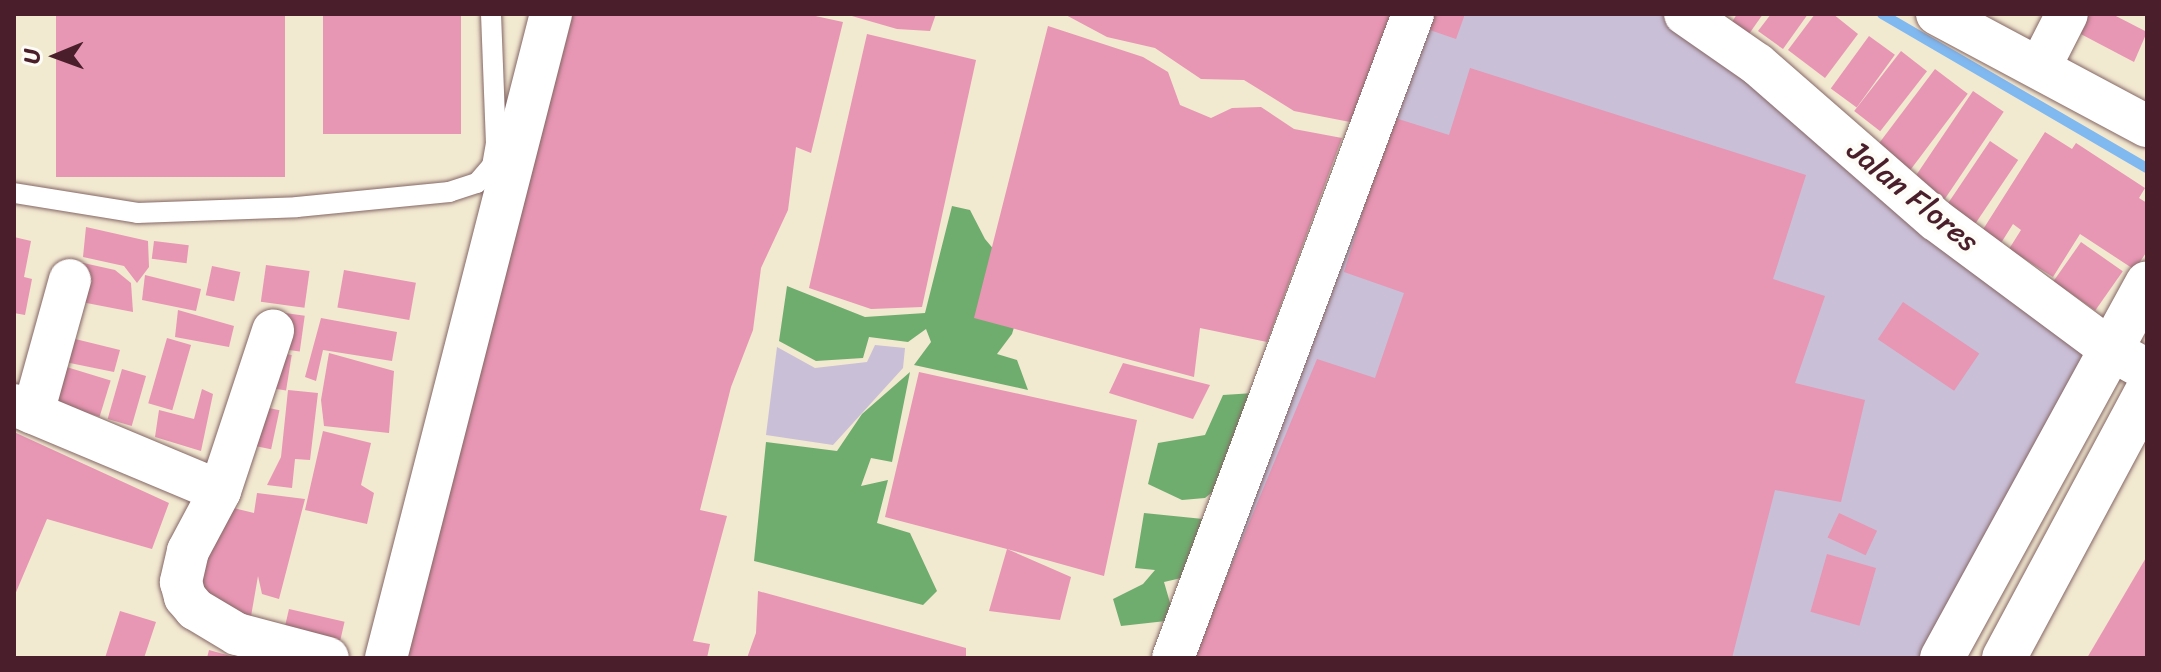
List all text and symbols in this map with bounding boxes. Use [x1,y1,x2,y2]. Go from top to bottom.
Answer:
north arrow [16,16,96,96]
text: U [12,49,51,64]
street label: Jalan Flores [1841,133,1985,259]

